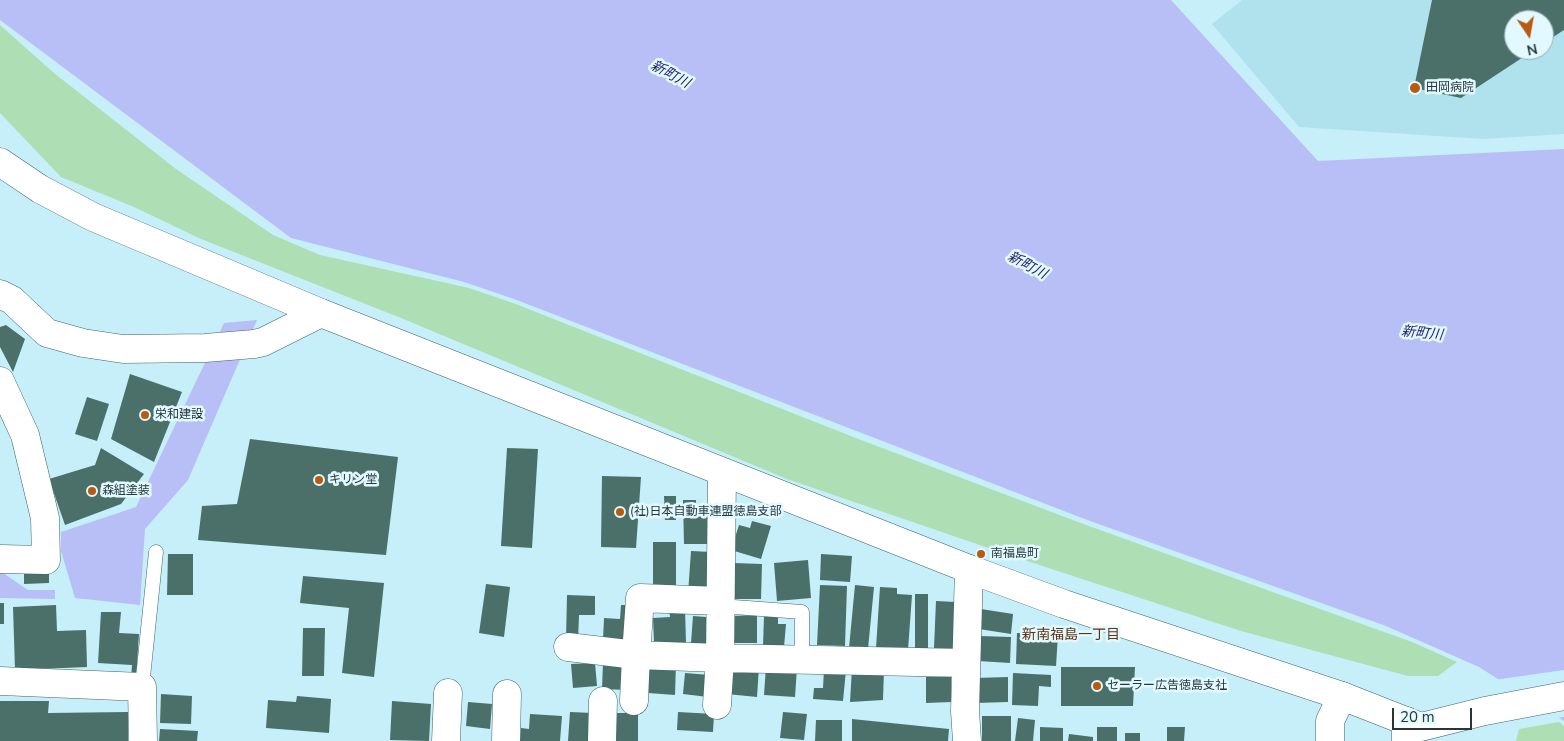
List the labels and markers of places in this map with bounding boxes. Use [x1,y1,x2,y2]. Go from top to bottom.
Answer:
marker: 田岡病院 [1408,81,1422,95]
place label: 田岡病院 [1426,81,1474,95]
place label: 栄和建設 [155,408,203,422]
marker: 栄和建設 [139,409,151,421]
place label: キリン堂 [329,473,377,487]
marker: キリン堂 [313,474,325,486]
place label: 森組塗装 [102,484,150,498]
marker: 森組塗装 [86,485,98,497]
place label: (社)日本自動車連盟徳島支部 [630,505,782,519]
marker: (社)日本自動車連盟徳島支部 [614,506,626,518]
place label: 南福島町 [991,547,1039,561]
marker: 南福島町 [975,548,987,560]
place label: セーラー広告徳島支社 [1107,679,1227,693]
marker: セーラー広告徳島支社 [1091,680,1103,692]

